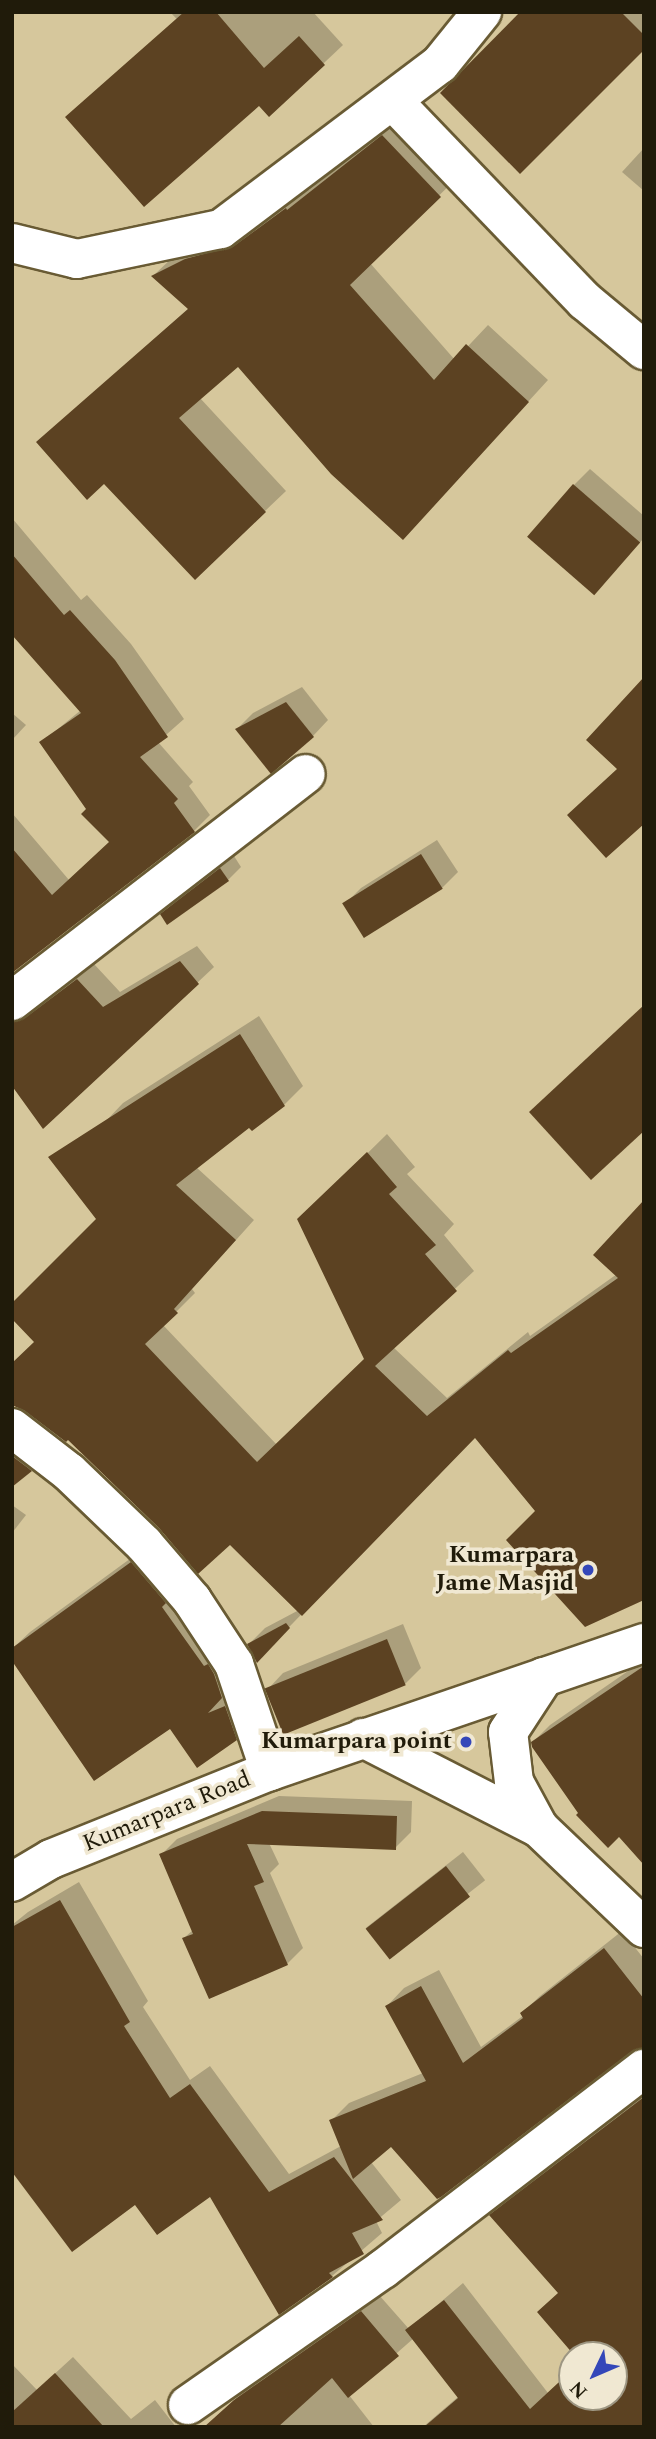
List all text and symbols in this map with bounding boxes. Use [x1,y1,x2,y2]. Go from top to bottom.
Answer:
place label: Kumarpara Jame Masjid [436,1542,574,1598]
marker: Kumarpara Jame Masjid [580,1562,596,1578]
place label: Kumarpara point [261,1728,452,1756]
marker: Kumarpara point [458,1734,474,1750]
street label: Kumarpara Road [79,1765,255,1859]
north arrow [558,2341,628,2411]
text: N [563,2374,595,2405]

